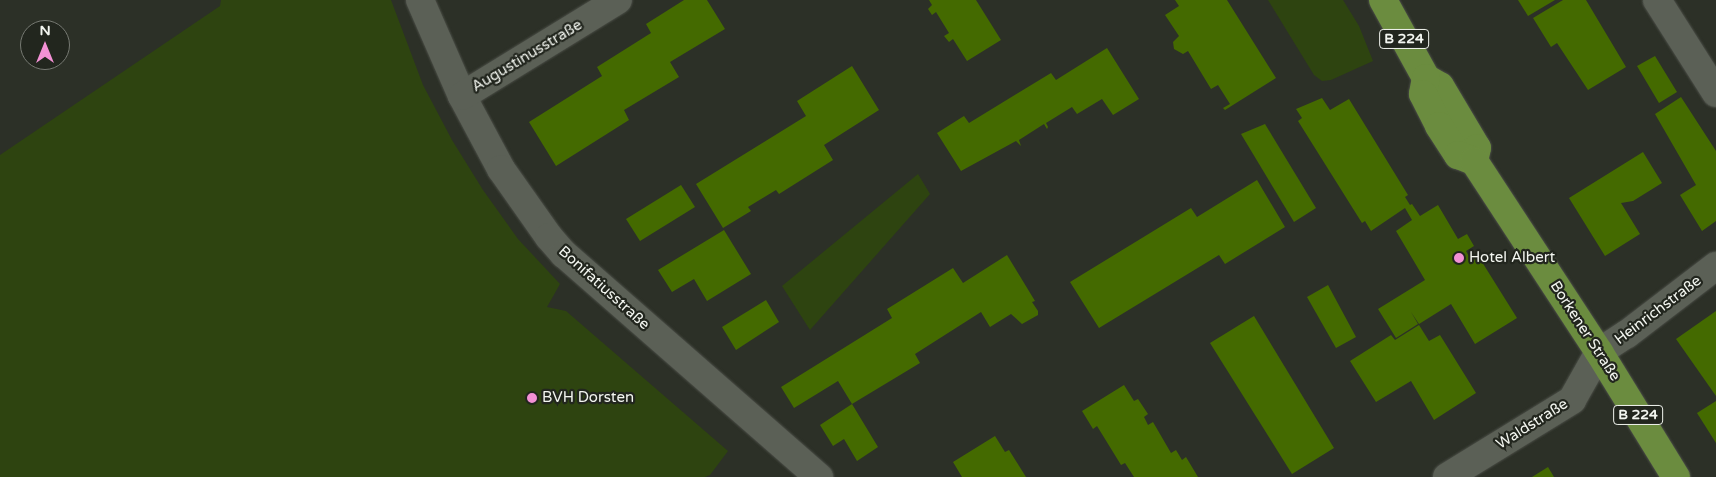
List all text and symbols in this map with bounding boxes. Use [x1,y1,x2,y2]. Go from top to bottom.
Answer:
street label: Augustinusstraße [469,16,585,96]
north arrow [20,20,70,70]
text: N [39,22,51,39]
road number: B 224 [1379,28,1429,50]
street label: Bonifatiusstraße [555,242,653,334]
place label: Hotel Albert [1469,249,1555,267]
marker: Hotel Albert [1453,252,1465,264]
street label: Heinrichstraße [1611,272,1705,348]
street label: Borkener Straße [1546,278,1624,384]
place label: BVH Dorsten [542,389,634,407]
marker: BVH Dorsten [526,392,538,404]
street label: Waldstraße [1493,395,1571,453]
road number: B 224 [1613,404,1663,426]

